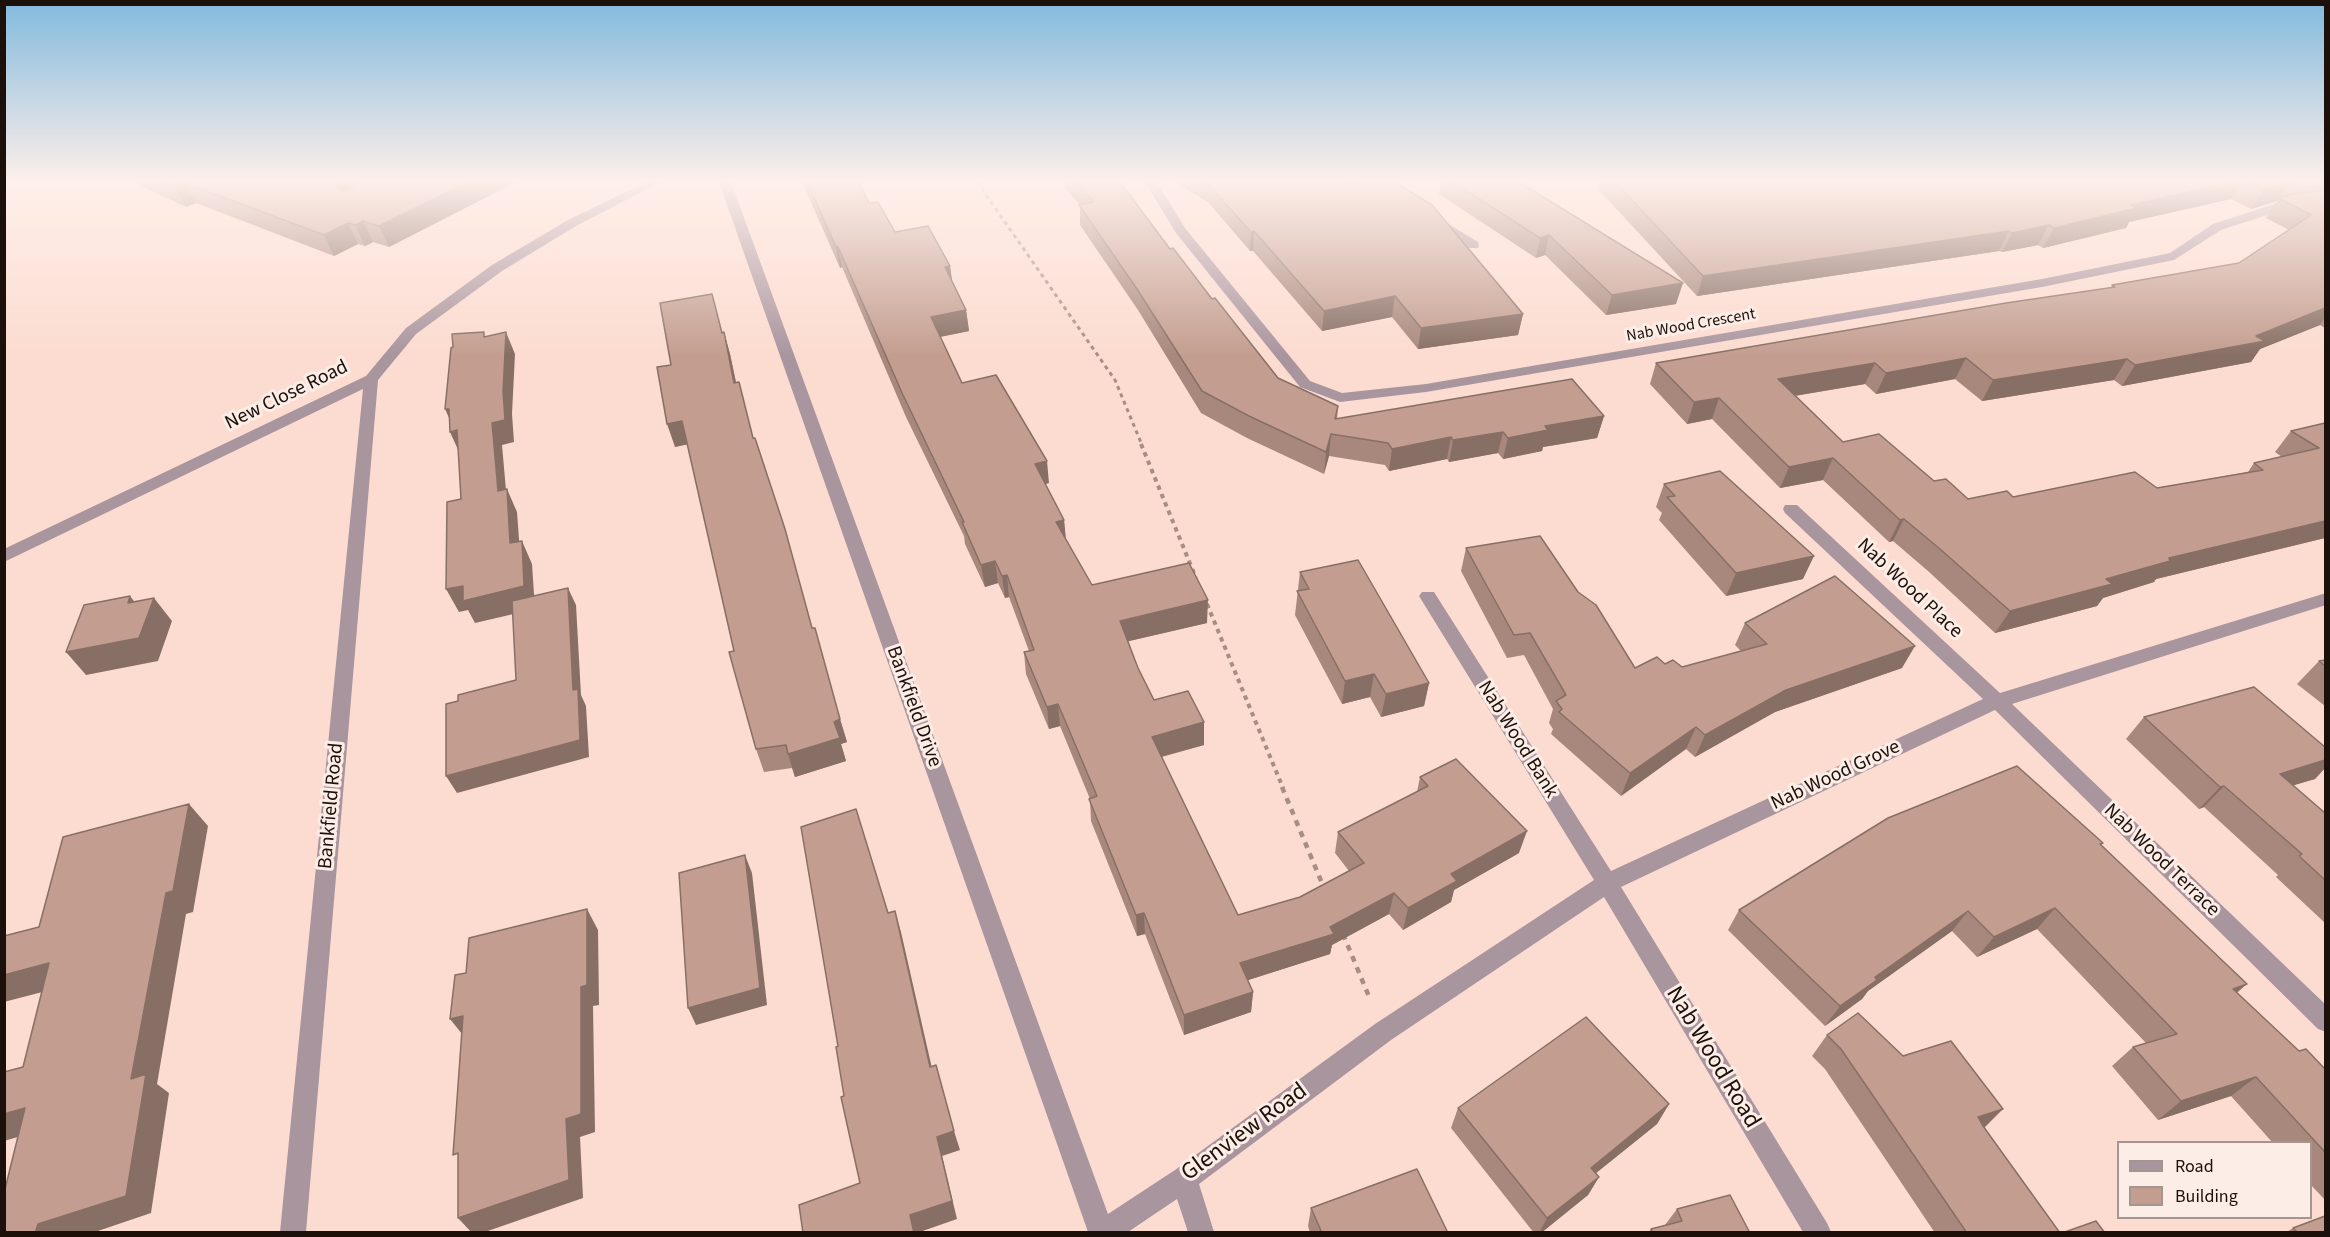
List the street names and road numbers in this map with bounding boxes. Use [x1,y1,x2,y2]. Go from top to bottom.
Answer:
street label: Nab Wood Crescent [1625,305,1757,347]
street label: New Close Road [222,356,352,436]
street label: Nab Wood Place [1851,534,1967,644]
street label: Bankfield Drive [880,643,946,771]
street label: Nab Wood Bank [1472,677,1562,803]
street label: Nab Wood Grove [1768,736,1904,816]
street label: Bankfield Road [315,742,349,870]
street label: Nab Wood Terrace [2098,800,2224,922]
street label: Nab Wood Road [1658,982,1766,1134]
street label: Glenview Road [1176,1078,1314,1188]

